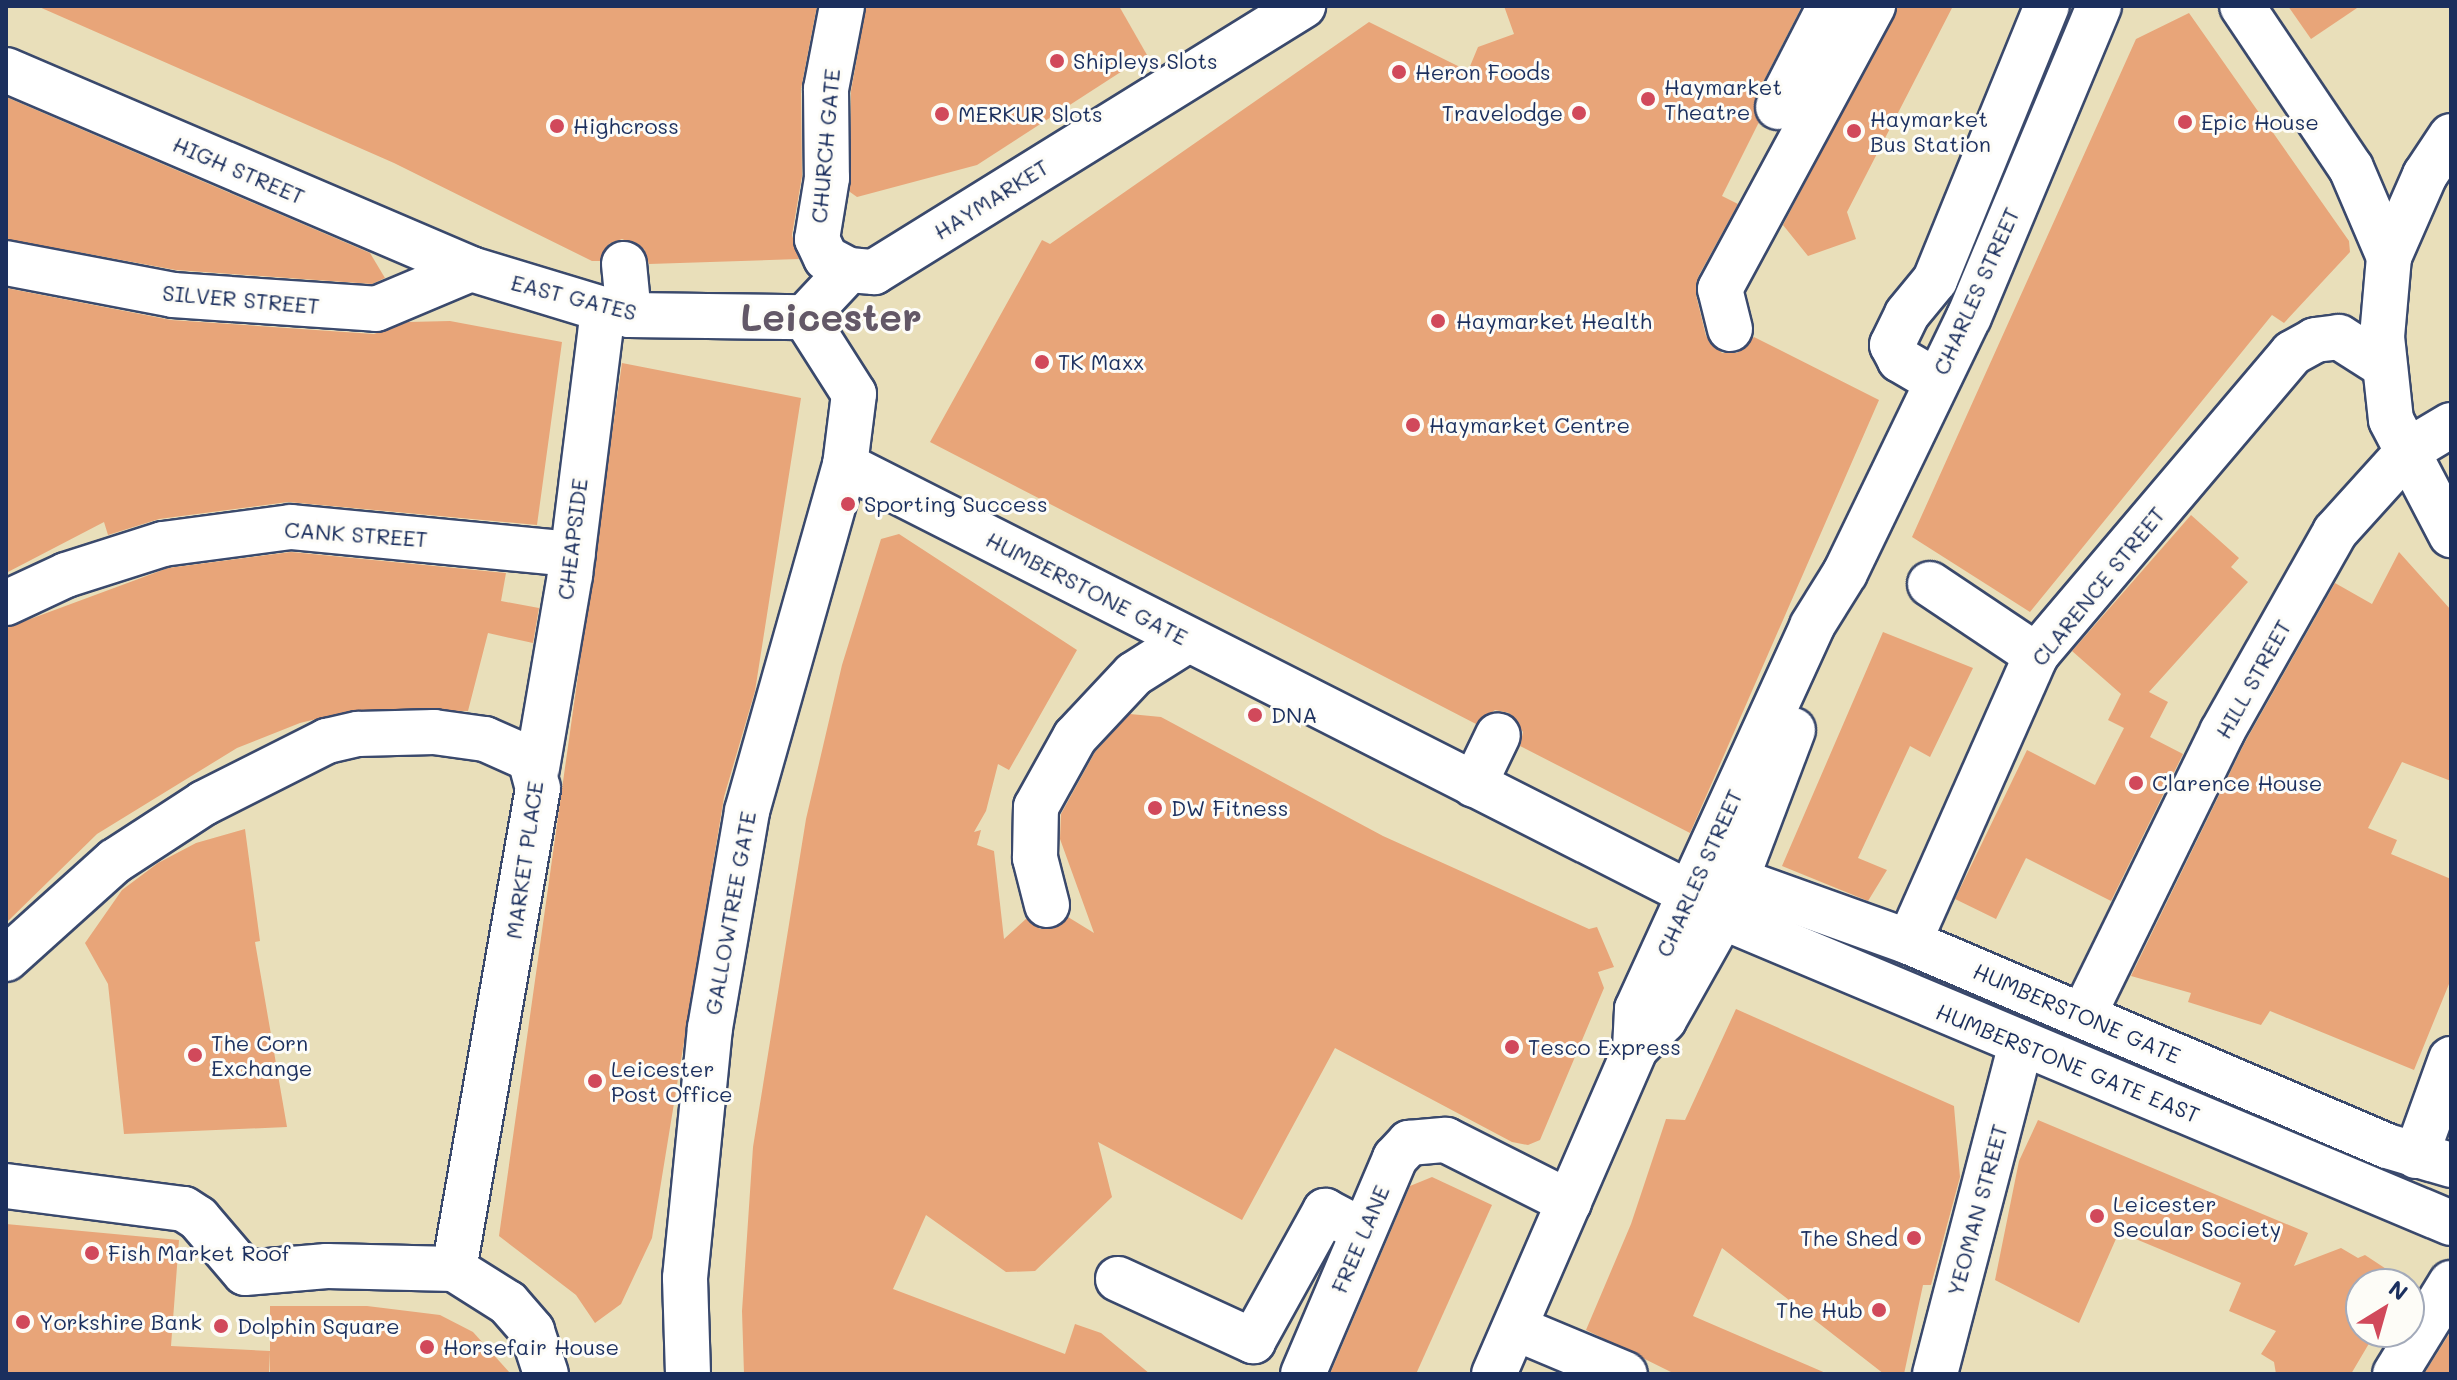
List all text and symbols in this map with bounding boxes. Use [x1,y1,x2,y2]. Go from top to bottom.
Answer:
place label: Shipleys Slots [1073,48,1218,74]
marker: Shipleys Slots [1048,52,1066,70]
place label: Heron Foods [1415,59,1551,85]
marker: Heron Foods [1390,63,1408,81]
street label: CHURCH GATE [805,68,845,224]
place label: Haymarket Theatre [1664,73,1782,124]
marker: Haymarket Theatre [1639,90,1657,108]
place label: Travelodge [1442,100,1563,126]
place label: MERKUR Slots [958,101,1103,127]
marker: Travelodge [1570,104,1588,122]
marker: MERKUR Slots [933,105,951,123]
place label: Haymarket Bus Station [1870,105,1991,156]
place label: Epic House [2201,109,2319,135]
place label: Highcross [573,113,679,139]
marker: Epic House [2176,113,2194,131]
marker: Highcross [548,117,566,135]
marker: Haymarket Bus Station [1845,122,1863,140]
street label: HIGH STREET [169,130,309,210]
street label: HAYMARKET [929,153,1053,245]
street label: CHARLES STREET [1927,203,2025,379]
street label: EAST GATES [509,269,639,325]
street label: SILVER STREET [161,279,321,319]
district label: Leicester [740,294,922,340]
place label: Haymarket Health [1456,308,1652,334]
marker: Haymarket Health [1427,310,1449,332]
place label: TK Maxx [1058,349,1144,375]
marker: TK Maxx [1033,353,1051,371]
place label: Haymarket Centre [1429,412,1630,438]
marker: Haymarket Centre [1404,416,1422,434]
street label: CHEAPSIDE [551,477,593,601]
place label: Sporting Success [864,491,1048,517]
marker: Sporting Success [839,495,857,513]
street label: CLARENCE STREET [2026,501,2170,671]
street label: CANK STREET [283,516,429,552]
street label: HUMBERSTONE GATE [982,526,1192,650]
street label: HILL STREET [2210,615,2296,743]
place label: DNA [1271,702,1318,728]
marker: DNA [1246,706,1264,724]
place label: Clarence House [2152,770,2322,796]
marker: Clarence House [2127,774,2145,792]
street label: MARKET PLACE [500,779,548,941]
street label: CHARLES STREET [1650,785,1748,961]
place label: DW Fitness [1171,795,1288,821]
marker: DW Fitness [1146,799,1164,817]
street label: GALLOWTREE GATE [699,809,761,1017]
street label: HUMBERSTONE GATE [1969,957,2185,1069]
street label: HUMBERSTONE GATE EAST [1932,998,2204,1128]
place label: The Corn Exchange [211,1029,312,1080]
place label: Tesco Express [1528,1034,1681,1060]
marker: Tesco Express [1503,1038,1521,1056]
marker: The Corn Exchange [186,1046,204,1064]
place label: Leicester Post Office [611,1055,733,1106]
marker: Leicester Post Office [586,1072,604,1090]
street label: YEOMAN STREET [1941,1121,2013,1299]
street label: FREE LANE [1326,1181,1394,1297]
place label: Leicester Secular Society [2113,1190,2281,1242]
marker: Leicester Secular Society [2088,1207,2106,1225]
place label: The Shed [1800,1225,1898,1251]
marker: The Shed [1905,1229,1923,1247]
place label: Fish Market Roof [108,1240,290,1266]
marker: Fish Market Roof [83,1244,101,1262]
north arrow [2345,1268,2425,1348]
text: N [2383,1273,2414,1307]
place label: The Hub [1776,1297,1863,1323]
marker: The Hub [1870,1301,1888,1319]
place label: Yorkshire Bank [39,1309,202,1335]
marker: Yorkshire Bank [14,1313,32,1331]
place label: Dolphin Square [237,1313,400,1339]
marker: Dolphin Square [212,1317,230,1335]
place label: Horsefair House [443,1334,619,1360]
marker: Horsefair House [418,1338,436,1356]

